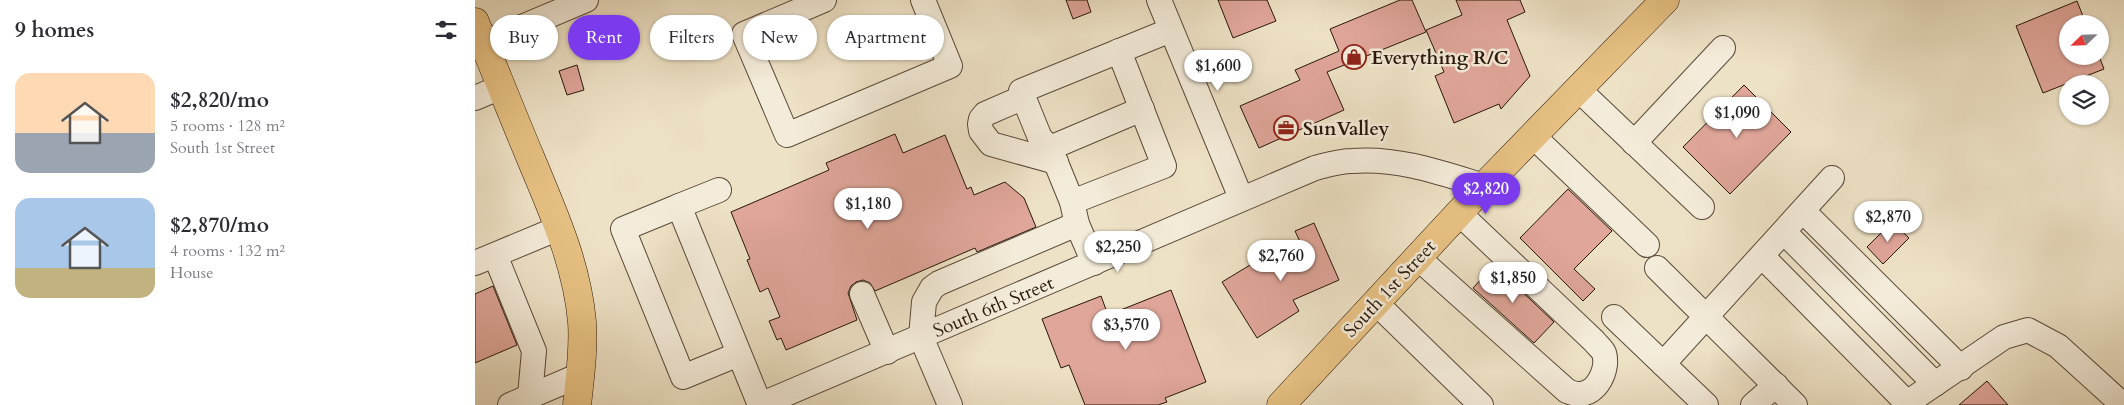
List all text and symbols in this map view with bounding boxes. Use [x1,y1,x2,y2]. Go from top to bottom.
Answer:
chip: Buy [490,15,558,60]
chip: Rent [568,15,640,60]
chip: Filters [650,15,733,60]
chip: New [743,15,817,60]
chip: Apartment [827,15,944,60]
north arrow [2059,15,2109,65]
map controls [2059,15,2109,125]
text: 9 homes [15,16,94,45]
icon: filters [432,16,460,44]
shop icon: Everything R/C [1341,44,1367,70]
place label: Everything R/C [1371,45,1509,71]
pin: $1,600 [1177,49,1259,92]
text: $1,600 [1195,55,1241,77]
button: layers [2059,75,2109,125]
text: $2,820/mo [170,86,269,115]
icon: home [55,93,115,153]
pin: $1,090 [1696,96,1778,139]
text: $1,090 [1714,102,1760,124]
text: 5 rooms · 128 m² [170,115,285,137]
office icon: SunValley [1273,115,1299,141]
place label: SunValley [1303,116,1390,142]
text: South 1st Street [170,137,275,159]
pin: $2,820 [1445,172,1527,215]
text: $2,820 [1463,178,1509,200]
pin: $1,180 [827,188,909,230]
text: $1,180 [845,193,891,215]
pin: $2,870 [1847,200,1929,243]
text: $2,870 [1865,206,1911,228]
text: $2,870/mo [170,211,269,240]
icon: home [55,218,115,278]
pin: $2,250 [1077,230,1159,273]
street label: South 1st Street [1338,234,1442,343]
text: $2,250 [1095,236,1141,258]
text: 4 rooms · 132 m² [170,240,285,262]
pin: $2,760 [1240,240,1322,282]
text: $2,760 [1258,245,1304,267]
text: House [170,262,213,284]
pin: $1,850 [1472,262,1554,304]
text: $1,850 [1490,267,1536,289]
street label: South 6th Street [929,270,1058,344]
pin: $3,570 [1085,308,1167,351]
text: $3,570 [1103,314,1149,336]

